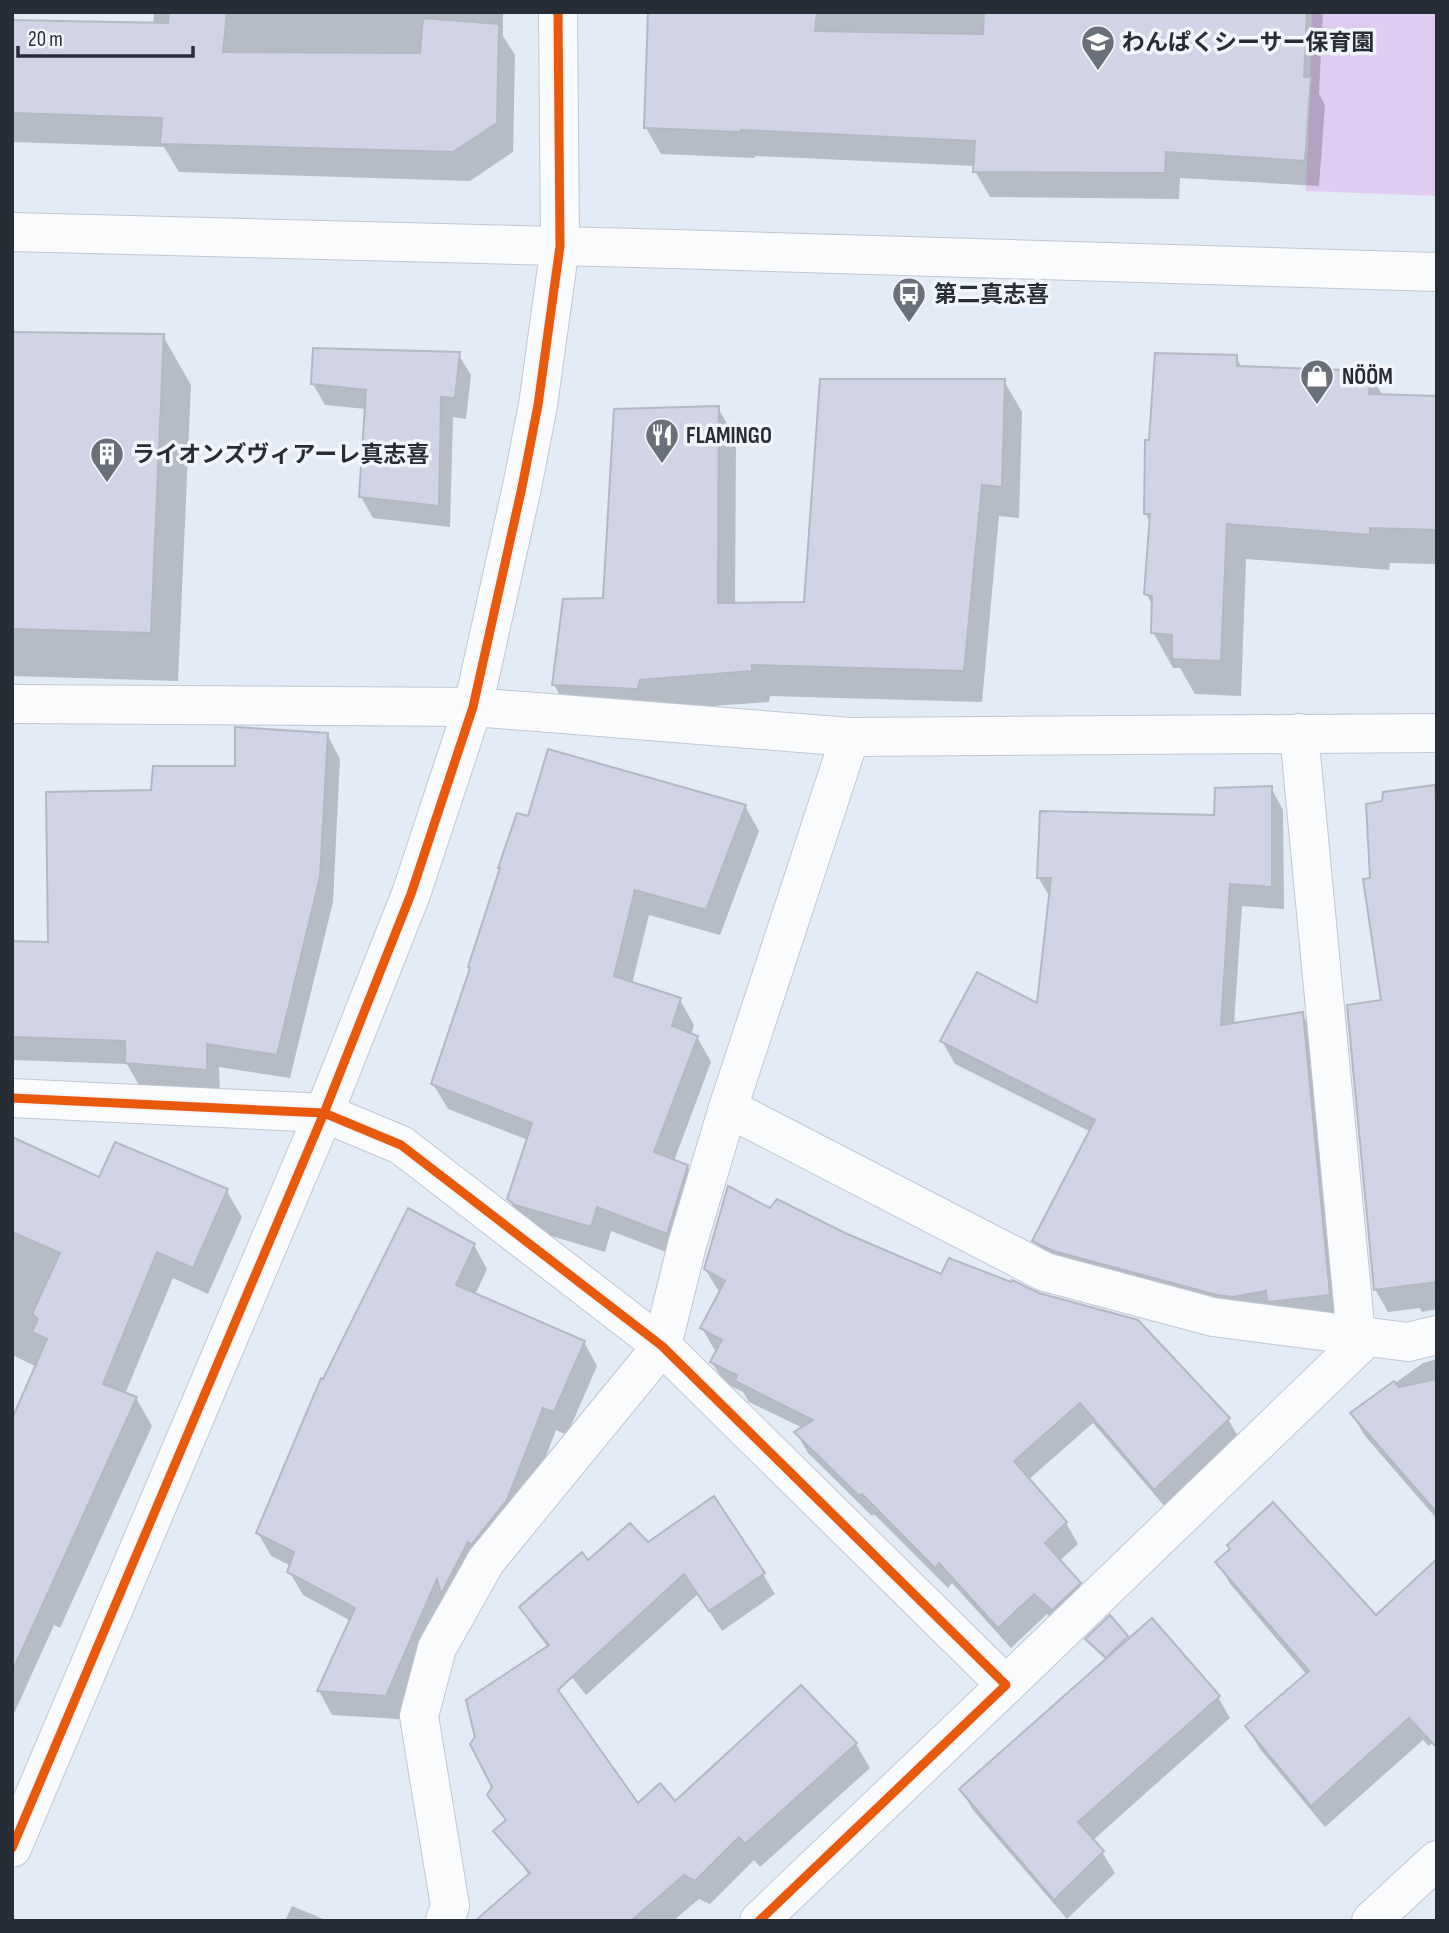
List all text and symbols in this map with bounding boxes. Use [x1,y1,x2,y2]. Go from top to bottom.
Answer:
scale bar [18,14,192,58]
school or university icon: わんぱくシーサー保育園 [1079,23,1117,72]
text: 20 m [28,27,63,52]
place label: わんぱくシーサー保育園 [1122,29,1375,57]
bus stop icon: 第二真志喜 [890,275,928,324]
place label: 第二真志喜 [934,281,1049,309]
shop icon: NÖÖM [1298,357,1336,406]
place label: NÖÖM [1342,363,1393,391]
restaurant icon: FLAMINGO [643,416,681,465]
place label: FLAMINGO [686,422,772,450]
building icon: ライオンズヴィアーレ真志喜 [88,435,126,484]
place label: ライオンズヴィアーレ真志喜 [132,441,429,469]

